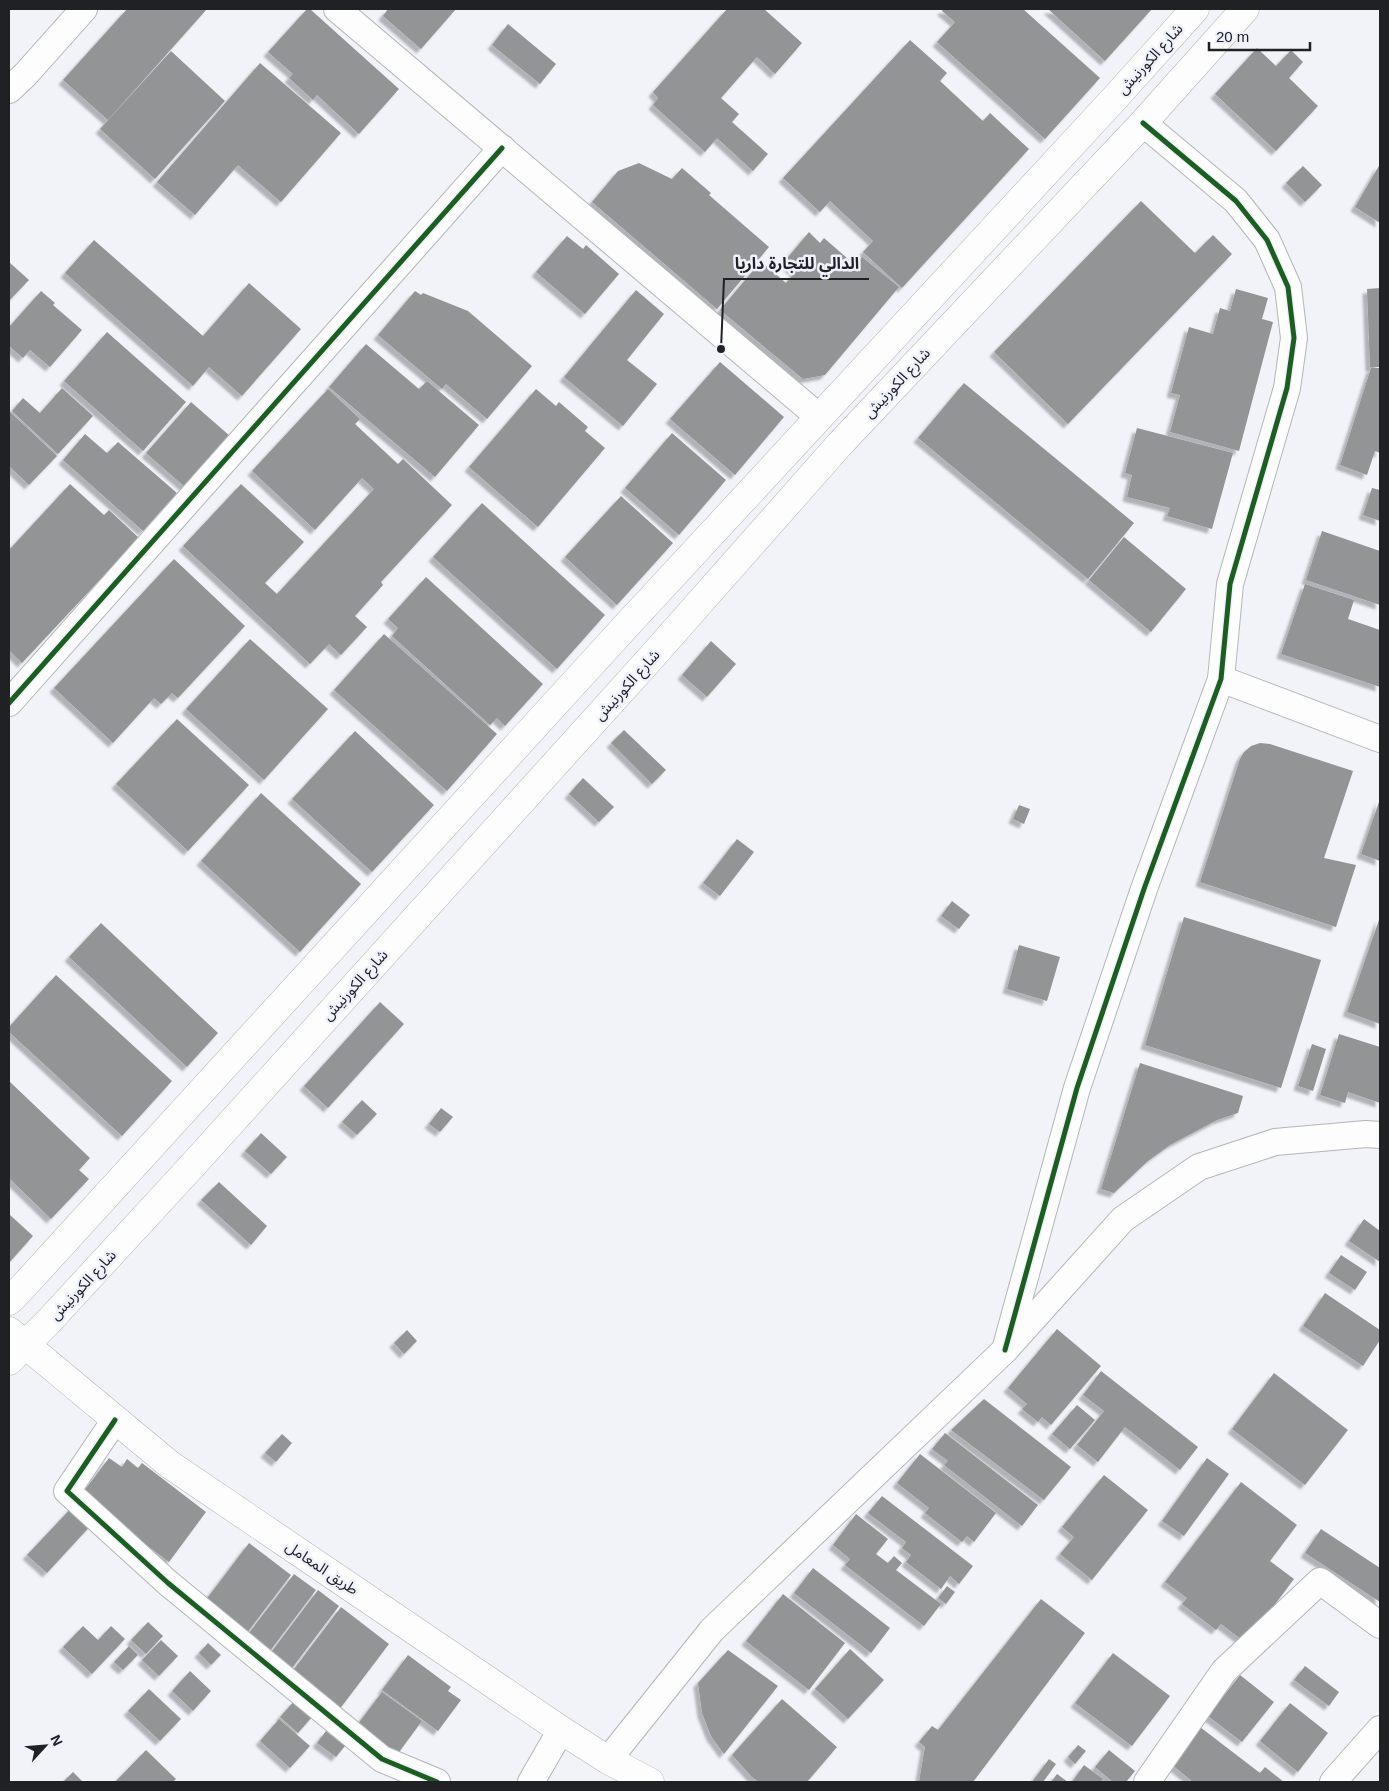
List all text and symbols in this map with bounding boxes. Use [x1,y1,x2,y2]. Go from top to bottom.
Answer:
street label: شارع الكورنيش [1113,20,1189,100]
scale bar [1209,20,1310,52]
text: 20 m [1216,28,1249,45]
callout: الدالي للتجارة داريا [724,248,869,279]
text: الدالي للتجارة داريا [735,255,859,277]
street label: شارع الكورنيش [860,344,936,424]
street label: شارع الكورنيش [590,646,666,726]
street label: شارع الكورنيش [318,946,394,1026]
street label: شارع الكورنيش [46,1246,122,1326]
street label: طريق المعامل [282,1537,362,1600]
north arrow [20,1721,70,1771]
text: N [47,1732,66,1748]

